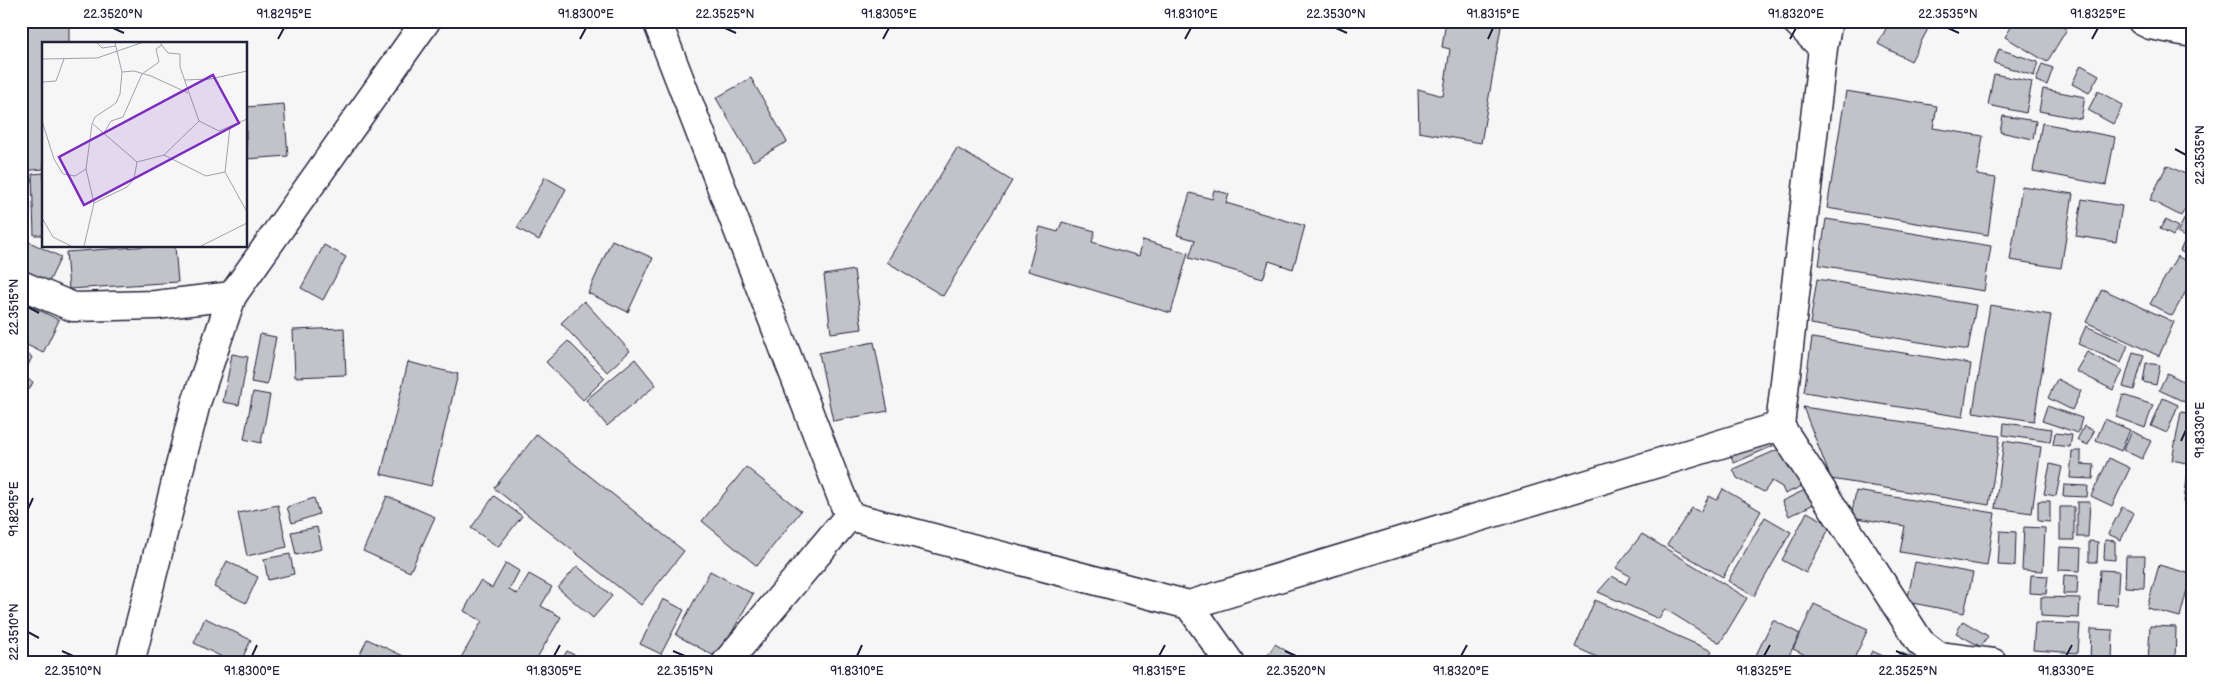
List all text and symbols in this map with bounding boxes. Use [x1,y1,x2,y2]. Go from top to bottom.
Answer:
text: 22.3520°N [83,7,143,22]
text: 91.8295°E [256,7,312,22]
text: 91.8300°E [558,7,614,22]
text: 22.3525°N [695,7,755,22]
text: 91.8305°E [861,7,917,22]
text: 91.8310°E [1164,7,1218,22]
text: 22.3530°N [1306,7,1366,22]
text: 91.8315°E [1466,7,1520,22]
text: 91.8320°E [1768,7,1824,22]
text: 22.3535°N [1918,7,1978,22]
text: 91.8325°E [2070,7,2126,22]
inset map [42,42,248,248]
text: 22.3535°N [2193,125,2208,185]
text: 22.3515°N [7,279,22,335]
text: 91.8330°E [2193,402,2208,458]
text: 91.8295°E [7,481,22,537]
text: 22.3510°N [7,603,22,661]
text: 22.3510°N [44,664,102,679]
text: 91.8300°E [224,664,280,679]
text: 91.8305°E [526,664,582,679]
text: 22.3515°N [657,664,713,679]
text: 91.8310°E [830,664,884,679]
text: 91.8315°E [1132,664,1186,679]
text: 22.3520°N [1266,664,1326,679]
text: 91.8320°E [1433,664,1489,679]
text: 91.8325°E [1736,664,1792,679]
text: 22.3525°N [1878,664,1938,679]
text: 91.8330°E [2038,664,2094,679]

